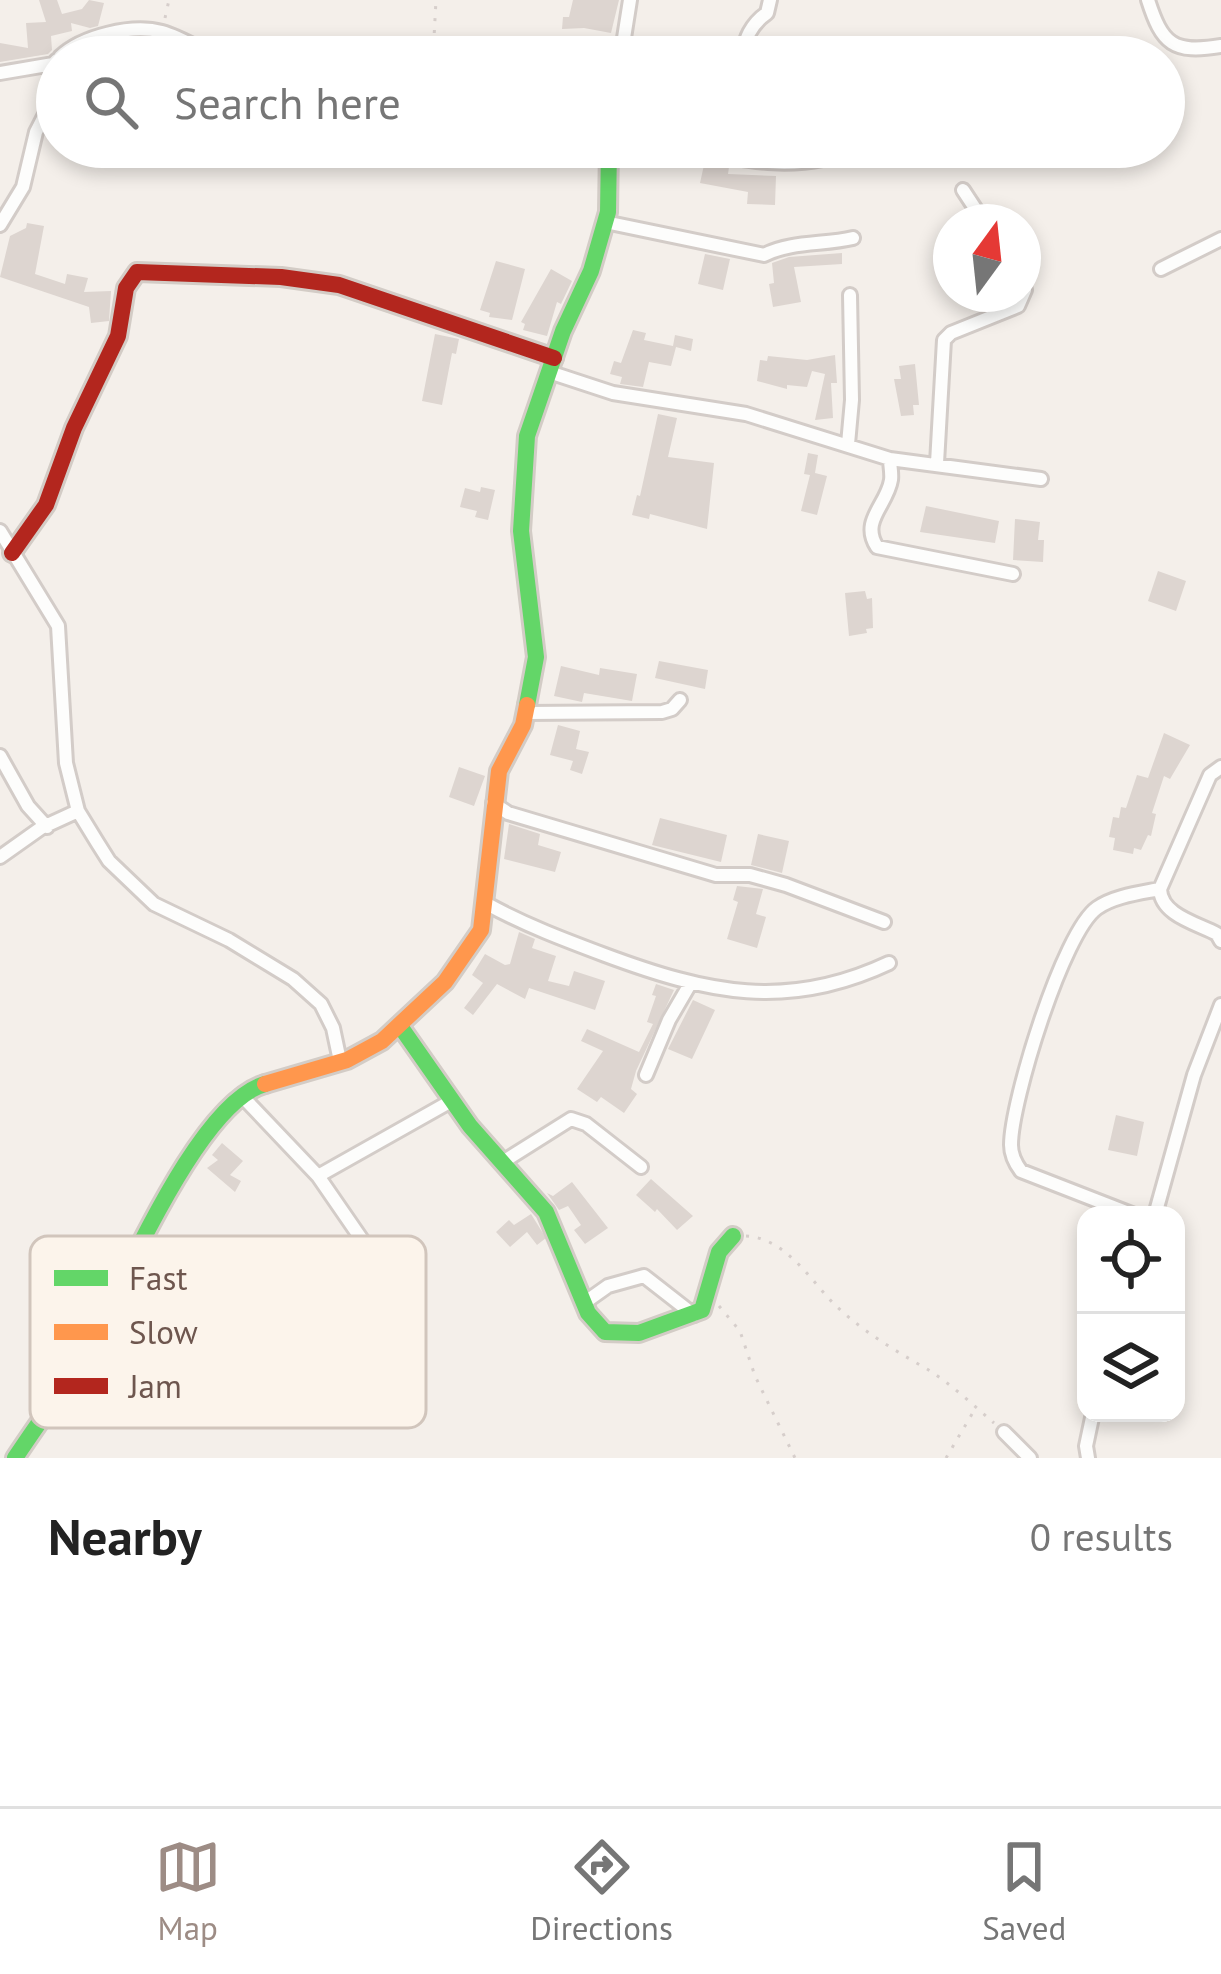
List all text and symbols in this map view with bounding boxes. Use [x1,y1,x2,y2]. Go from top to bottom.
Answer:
search box [36,36,1185,168]
icon: search [78,69,144,135]
text: Search here [174,73,401,131]
north arrow [933,204,1041,312]
map controls [1077,1206,1185,1422]
button: locate [1077,1206,1185,1314]
legend [30,1236,426,1428]
text: Fast [129,1256,188,1299]
text: Slow [129,1310,198,1353]
button: layers [1077,1314,1185,1422]
text: Jam [127,1364,182,1407]
text: Nearby [48,1503,202,1569]
text: 0 results [1030,1511,1173,1562]
tab: Map [155,1834,221,1949]
tab: Directions [530,1834,673,1949]
tab: Saved [982,1834,1066,1949]

